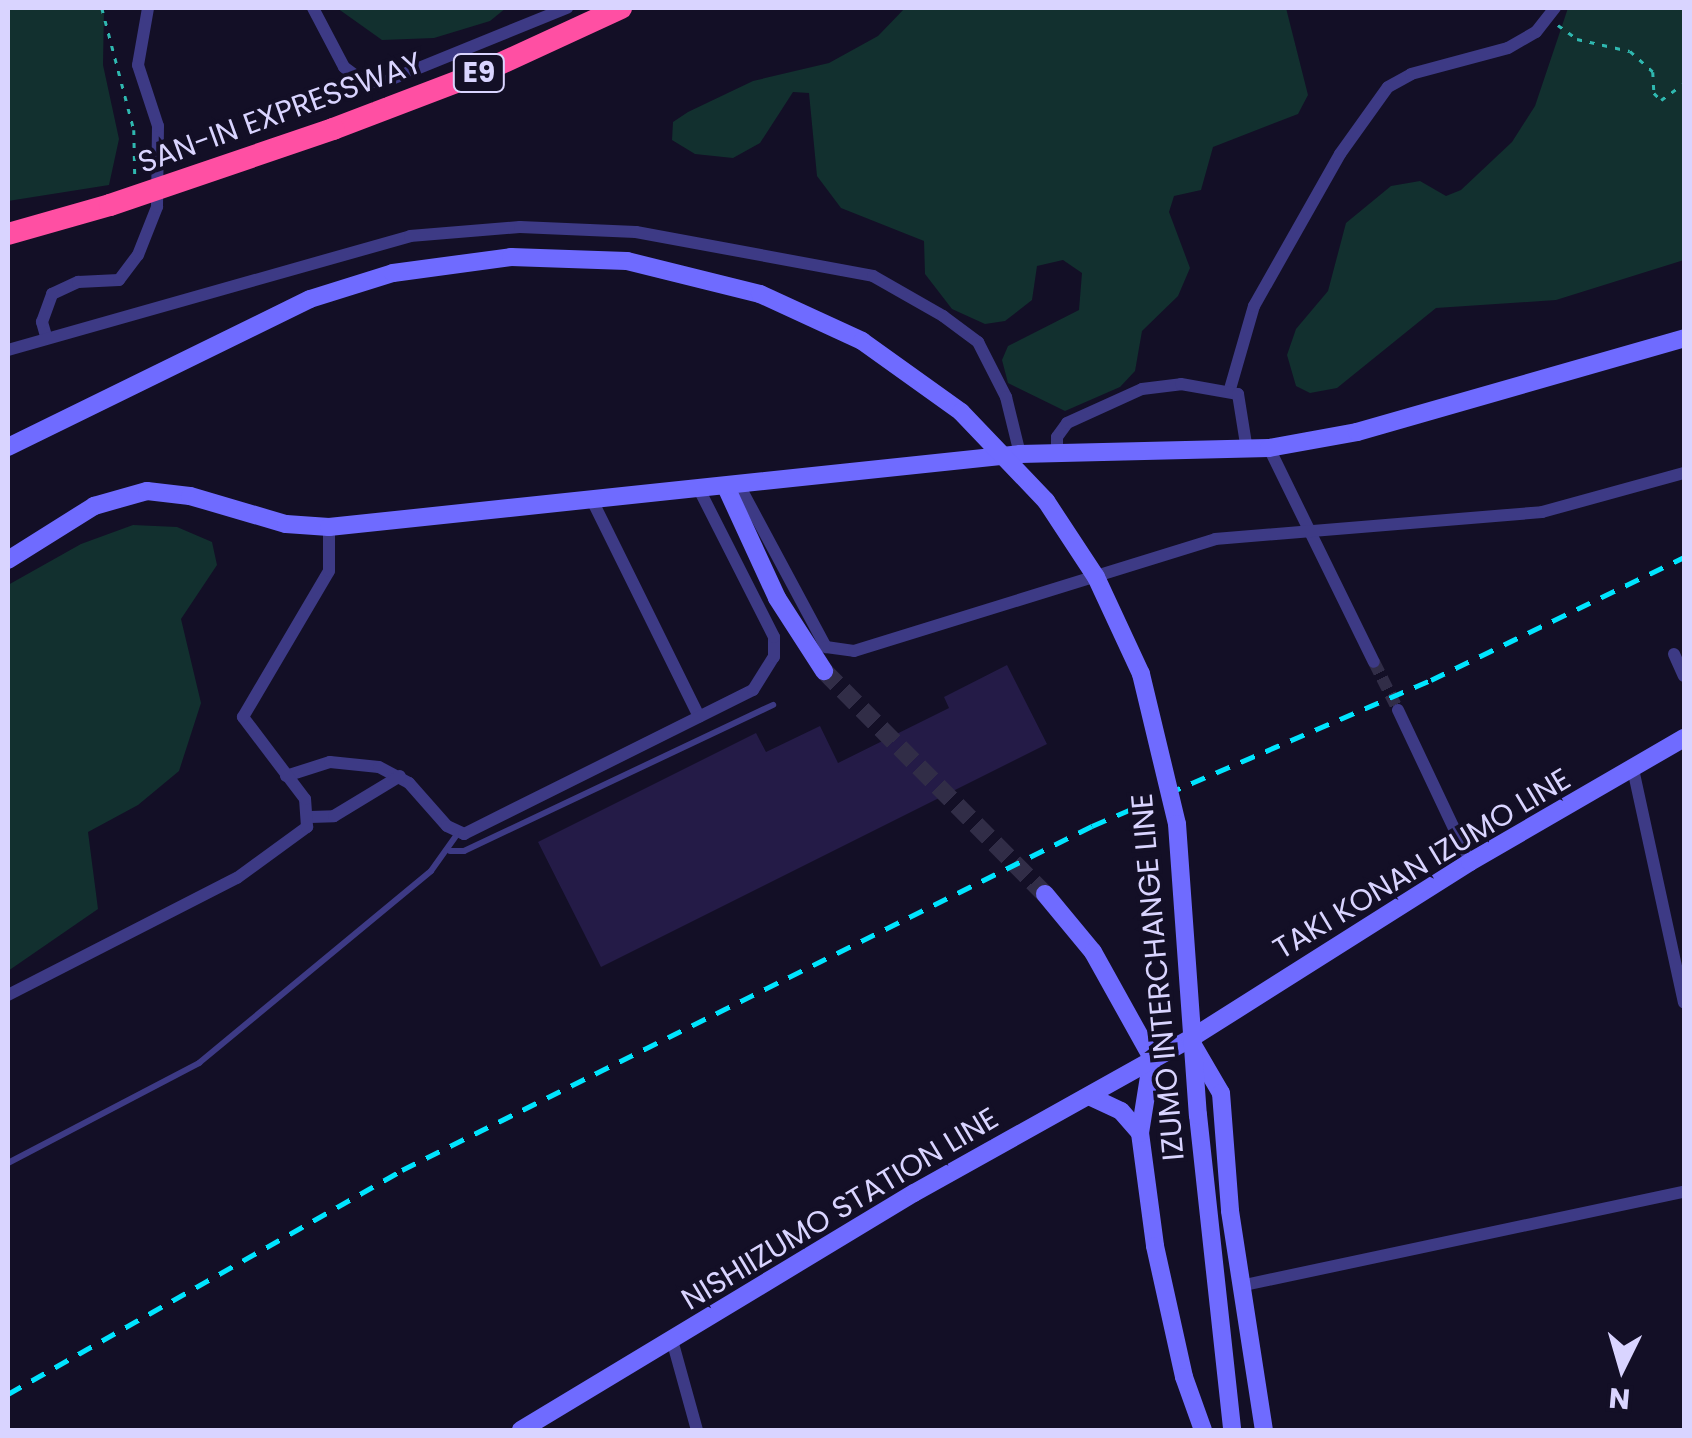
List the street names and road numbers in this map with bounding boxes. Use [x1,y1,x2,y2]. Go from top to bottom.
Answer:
street label: SAN-IN EXPRESSWAY [133,45,427,181]
road number: E9 [452,50,506,96]
street label: TAKI KONAN IZUMO LINE [1267,761,1577,967]
street label: IZUMO INTERCHANGE LINE [1124,792,1192,1162]
street label: NISHIIZUMO STATION LINE [675,1100,1005,1318]

